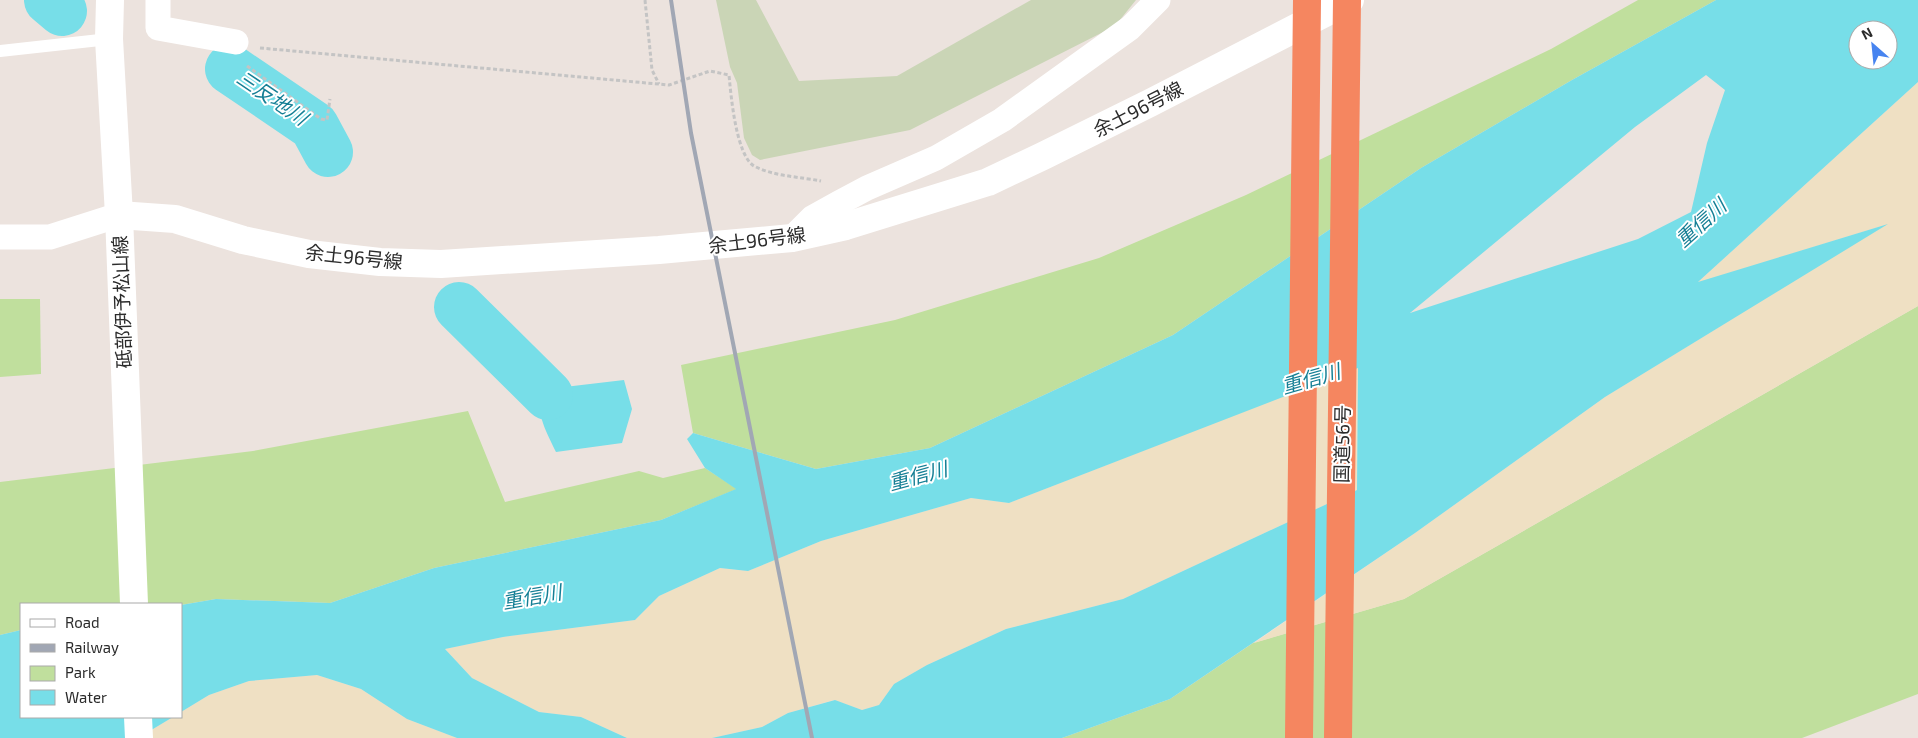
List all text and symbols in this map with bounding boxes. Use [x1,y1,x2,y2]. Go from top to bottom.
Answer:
north arrow [1848,20,1898,70]
text: N [1859,23,1875,43]
water label: 三反地川 [233,65,314,131]
street label: 余土96号線 [1089,76,1187,141]
water label: 重信川 [1670,192,1732,251]
street label: 余土96号線 [707,222,807,257]
street label: 砥部伊予松山線 [108,235,135,369]
street label: 余土96号線 [304,240,404,273]
water label: 重信川 [1279,358,1345,398]
street label: 国道56号 [1329,405,1354,483]
water label: 重信川 [886,455,952,494]
water label: 重信川 [500,579,565,613]
legend [20,603,182,718]
text: Road [65,613,100,631]
text: Railway [65,638,119,656]
text: Park [65,663,96,681]
text: Water [65,688,107,706]

